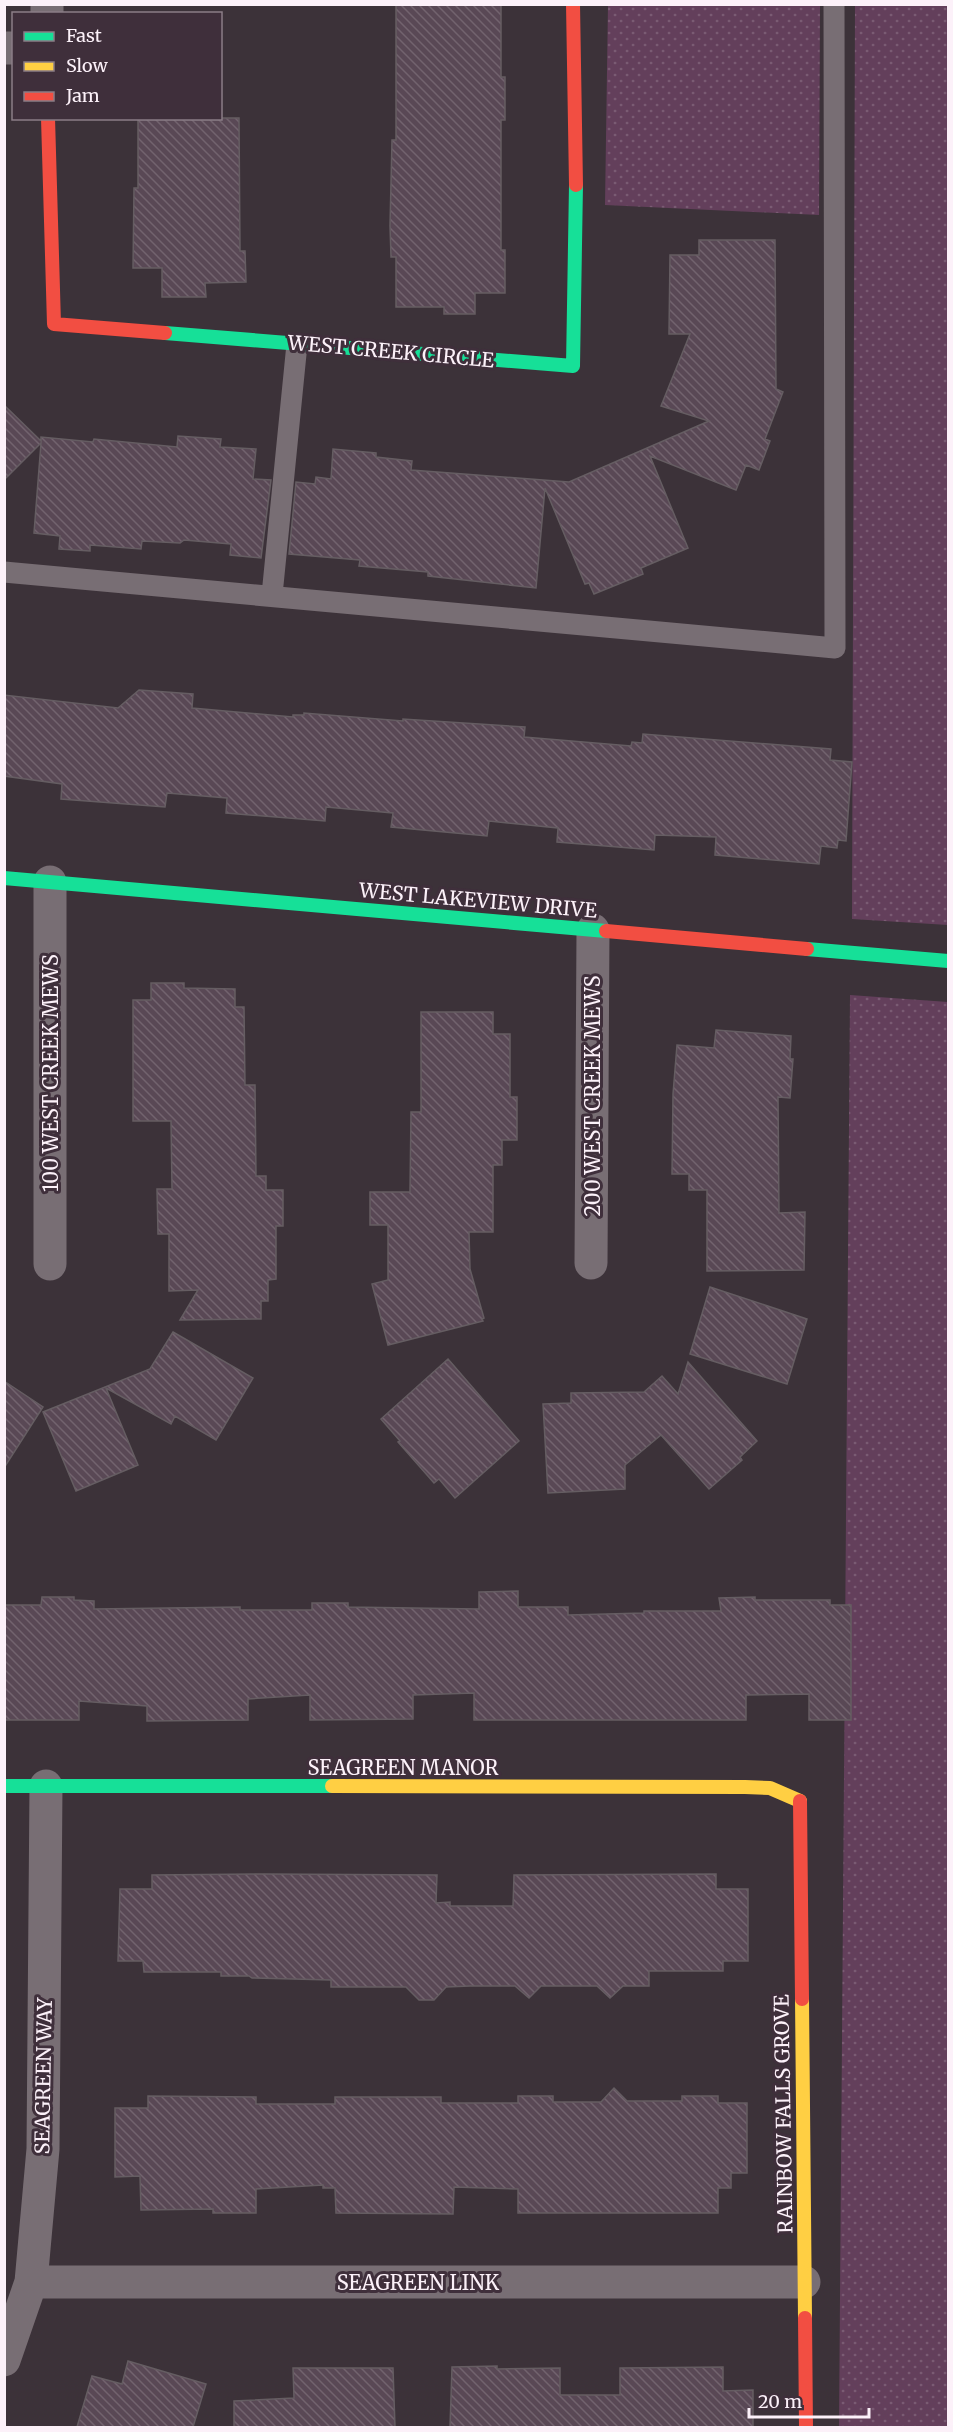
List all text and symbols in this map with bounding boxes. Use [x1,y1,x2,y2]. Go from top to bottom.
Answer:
legend [12,12,222,120]
text: Fast [66,24,102,47]
text: Slow [66,54,109,77]
text: Jam [65,84,100,107]
street label: WEST CREEK CIRCLE [286,329,495,372]
street label: WEST LAKEVIEW DRIVE [357,877,598,923]
street label: 100 WEST CREEK MEWS [38,954,63,1192]
street label: 200 WEST CREEK MEWS [580,975,605,1217]
street label: SEAGREEN MANOR [308,1755,498,1780]
street label: RAINBOW FALLS GROVE [768,1994,798,2234]
street label: SEAGREEN WAY [29,1996,57,2154]
street label: SEAGREEN LINK [337,2270,500,2295]
scale bar [749,2381,869,2419]
text: 20 m [758,2390,802,2413]

